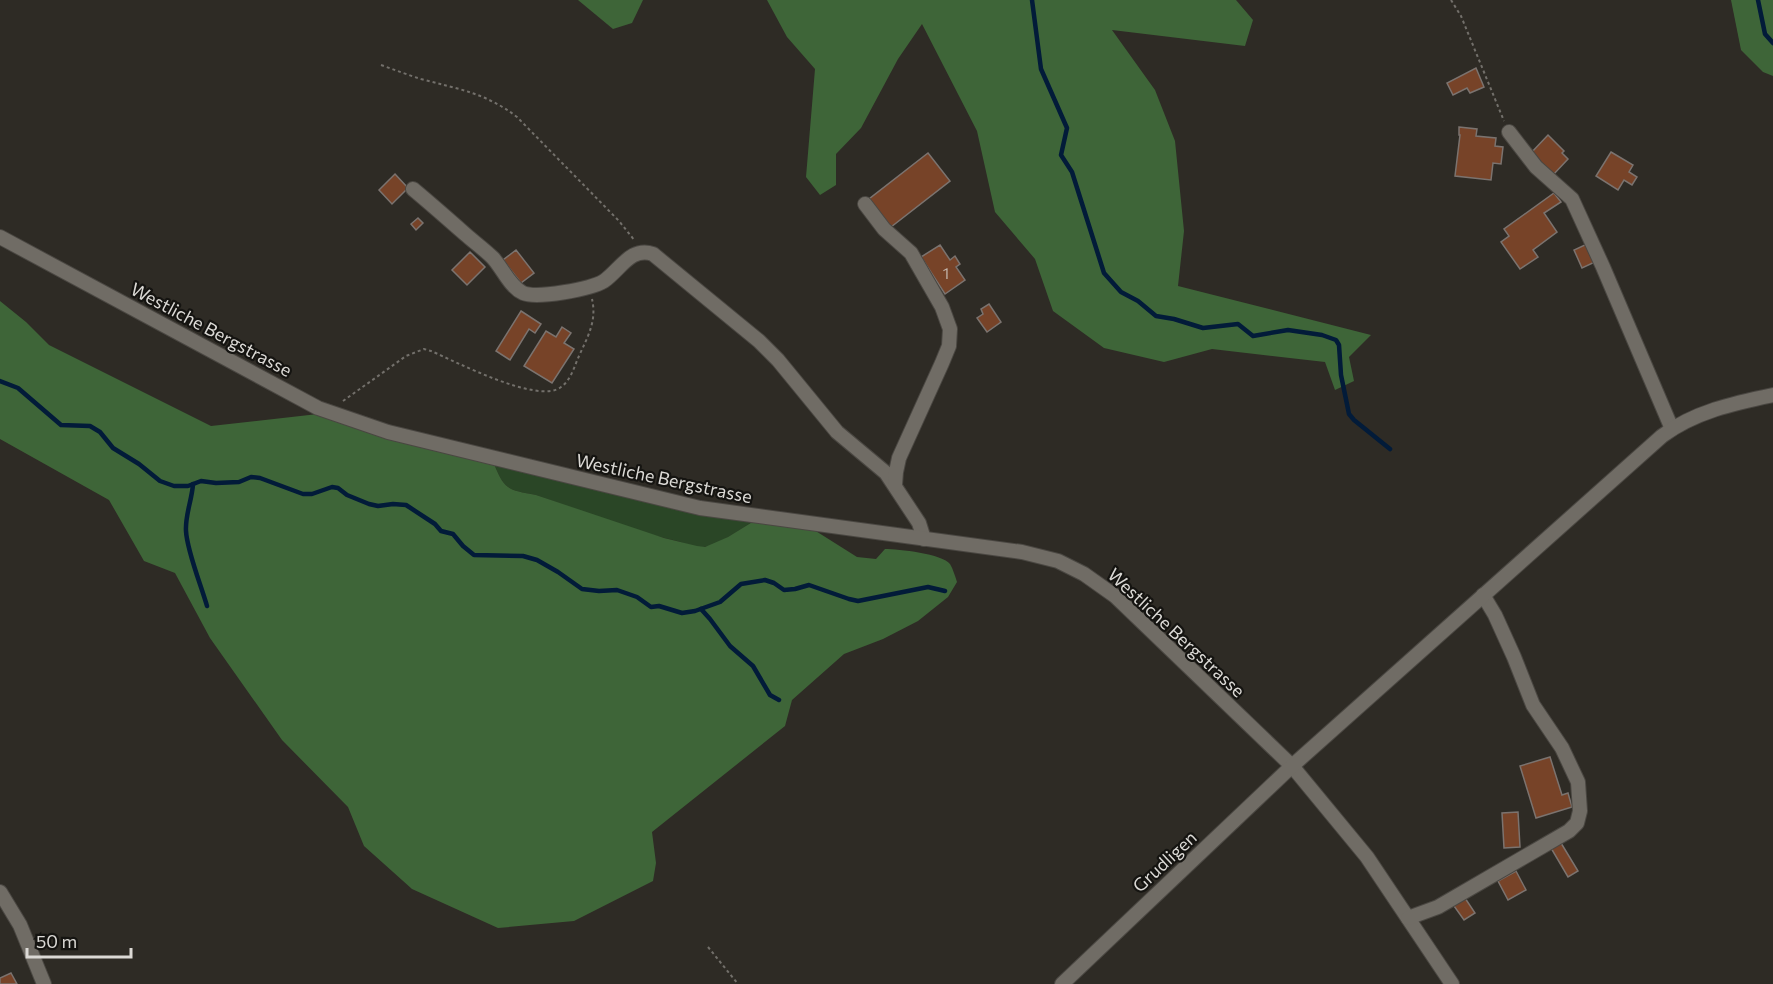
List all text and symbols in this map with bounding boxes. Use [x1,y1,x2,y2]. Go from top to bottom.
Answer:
house number: 1 [943,264,949,282]
street label: Westliche Bergstrasse [127,277,296,381]
street label: Westliche Bergstrasse [574,449,754,507]
street label: Westliche Bergstrasse [1104,563,1250,701]
street label: Grudligen [1128,826,1201,896]
scale bar [27,921,130,959]
text: 50 m [36,930,77,952]

